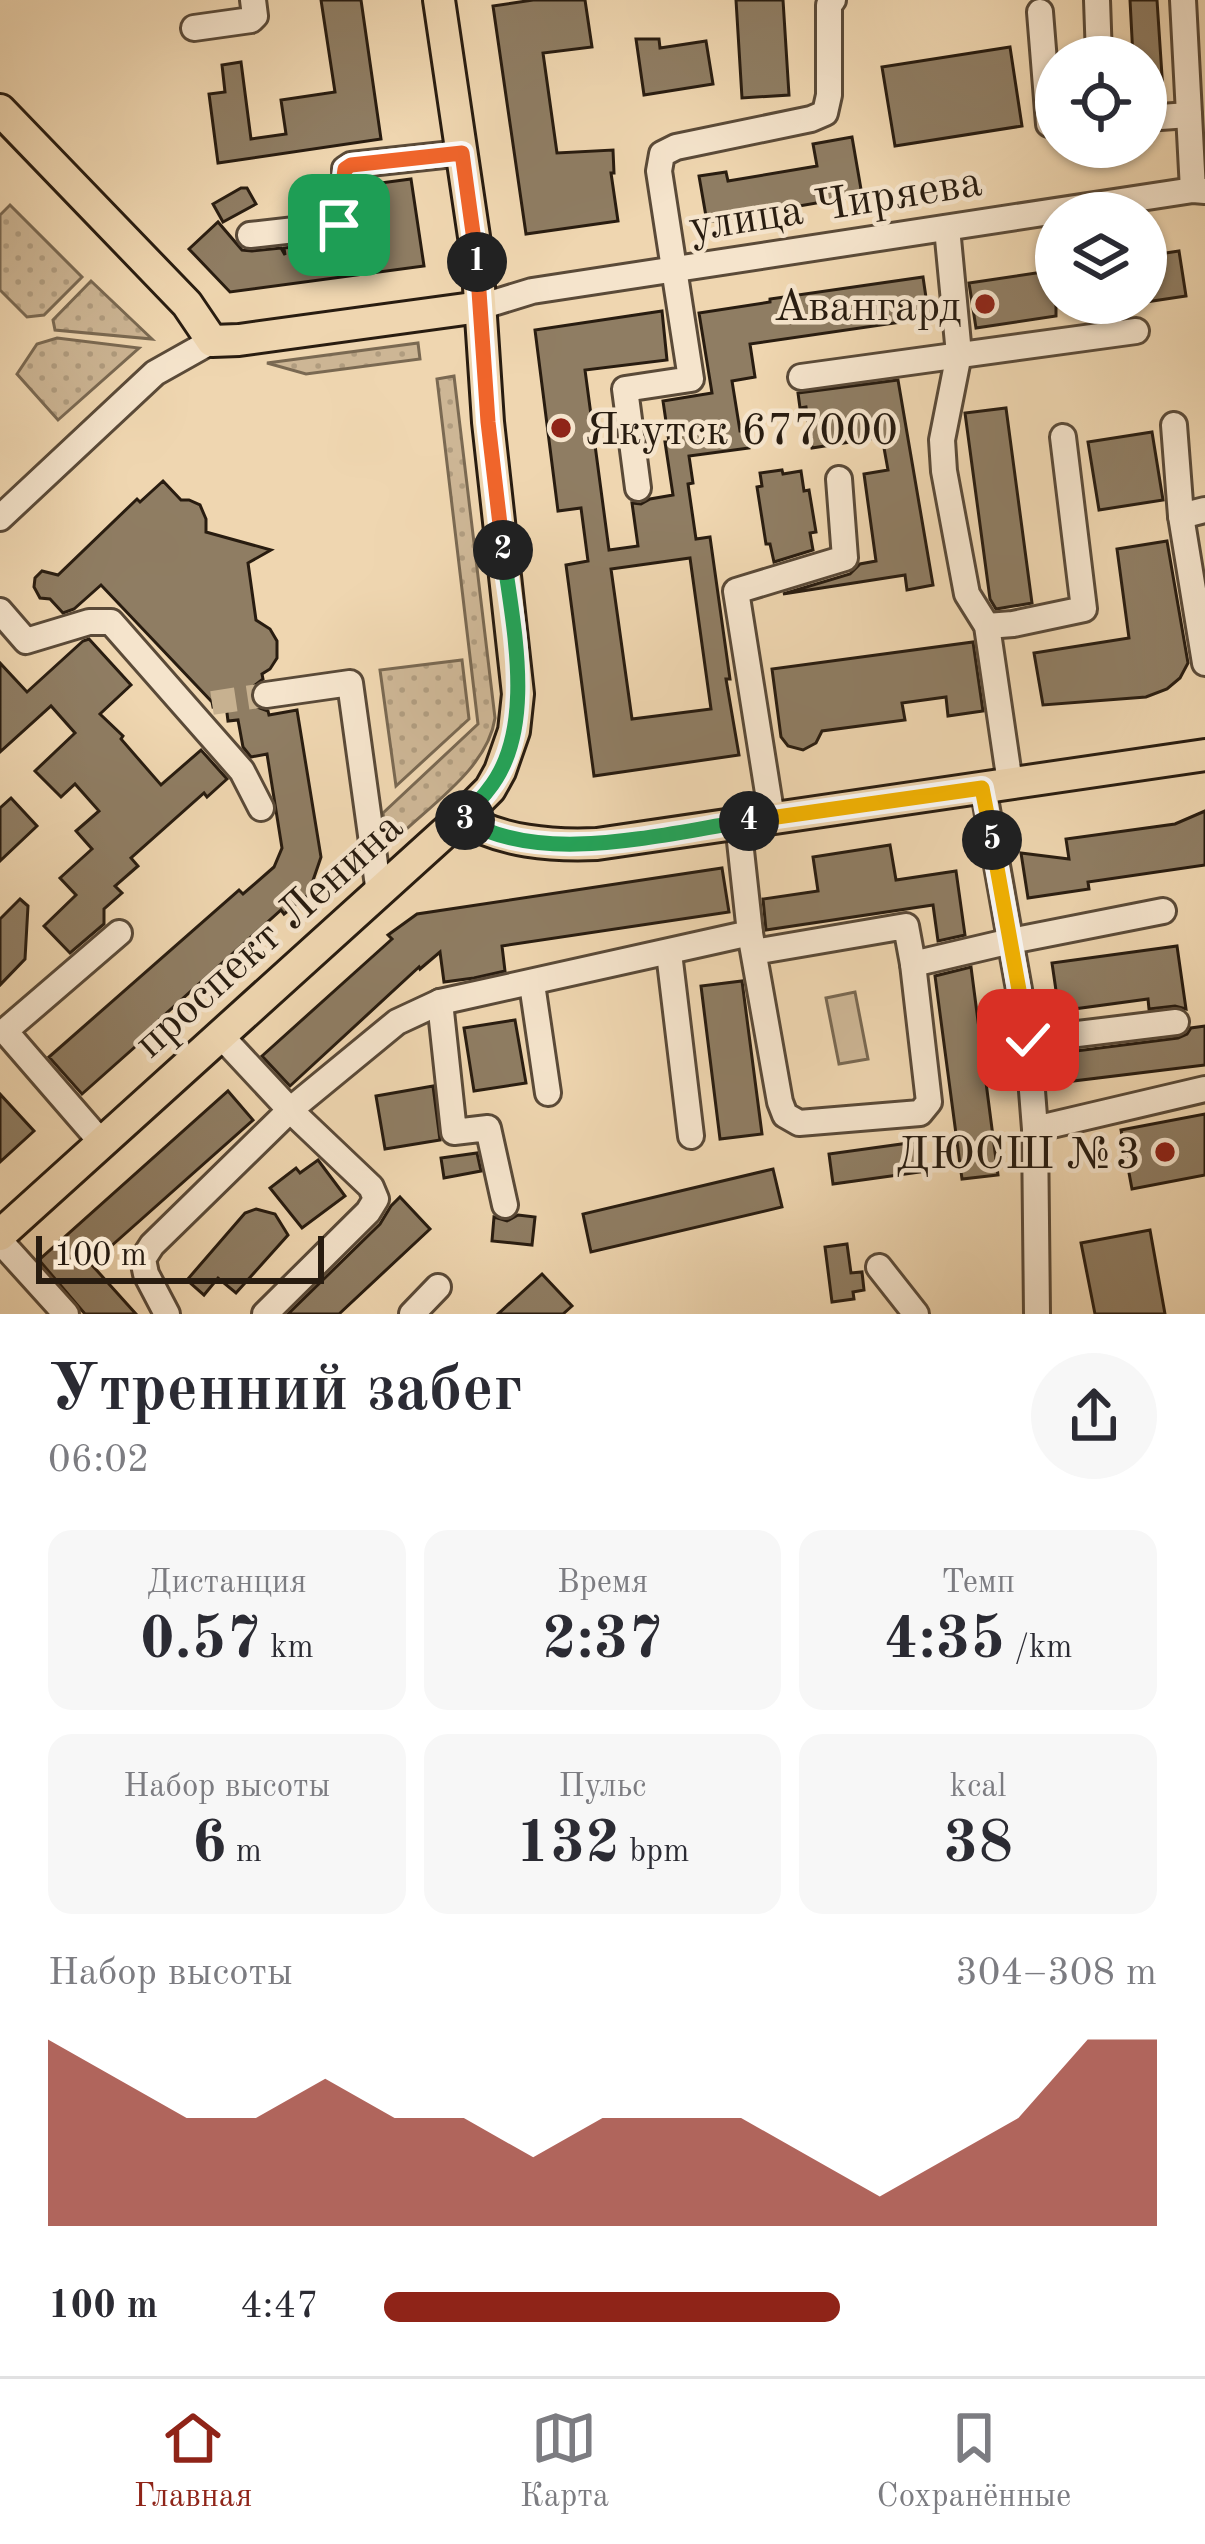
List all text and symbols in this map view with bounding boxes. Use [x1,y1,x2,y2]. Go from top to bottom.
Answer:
map controls [1035,36,1167,324]
button: locate [1035,36,1167,168]
street label: улица Чиряева [686,161,985,252]
pin [288,174,390,276]
icon: arrive [306,192,372,258]
button: layers [1035,192,1167,324]
pin: 1 [447,232,507,292]
text: 1 [467,245,487,278]
place label: Авангард [774,286,961,331]
marker: Авангард [972,291,998,317]
place label: Якутск 677000 [585,410,898,455]
marker: Якутск 677000 [548,415,574,441]
pin: 2 [473,520,533,580]
text: 2 [493,533,513,566]
pin: 3 [435,790,495,850]
pin: 4 [719,791,779,851]
text: 3 [455,803,475,836]
text: 4 [739,804,759,837]
street label: проспект Ленина [127,805,413,1068]
pin: 5 [962,810,1022,870]
text: 5 [982,823,1002,856]
pin [977,989,1079,1091]
icon: check [995,1007,1061,1073]
place label: ДЮСШ №3 [896,1134,1141,1179]
marker: ДЮСШ №3 [1152,1139,1178,1165]
scale bar [36,1230,324,1283]
text: 100 m [54,1240,147,1273]
button: share [1031,1353,1157,1479]
text: Утренний забег [48,1359,523,1425]
text: 06:02 [48,1441,149,1480]
text: Дистанция [147,1567,307,1600]
text: Время [557,1567,648,1600]
text: Темп [941,1567,1015,1600]
text: 0.57 [140,1611,261,1671]
text: 2:37 [542,1611,663,1671]
text: 4:35 [884,1611,1005,1671]
text: km [261,1632,314,1665]
text: /km [1005,1632,1072,1665]
text: Набор высоты [123,1771,330,1804]
text: Пульс [558,1771,647,1804]
text: kcal [950,1771,1007,1804]
text: 6 [192,1815,227,1875]
text: 132 [516,1815,620,1875]
text: 38 [943,1815,1013,1875]
text: m [227,1836,262,1869]
text: bpm [620,1836,689,1869]
text: Набор высоты [48,1954,293,1993]
text: 304–308 m [955,1954,1157,1993]
text: 100 m [48,2287,158,2326]
text: 4:47 [240,2287,319,2326]
tab: Главная [134,2405,252,2518]
tab: Карта [520,2405,609,2518]
tab: Сохранённые [877,2405,1071,2518]

